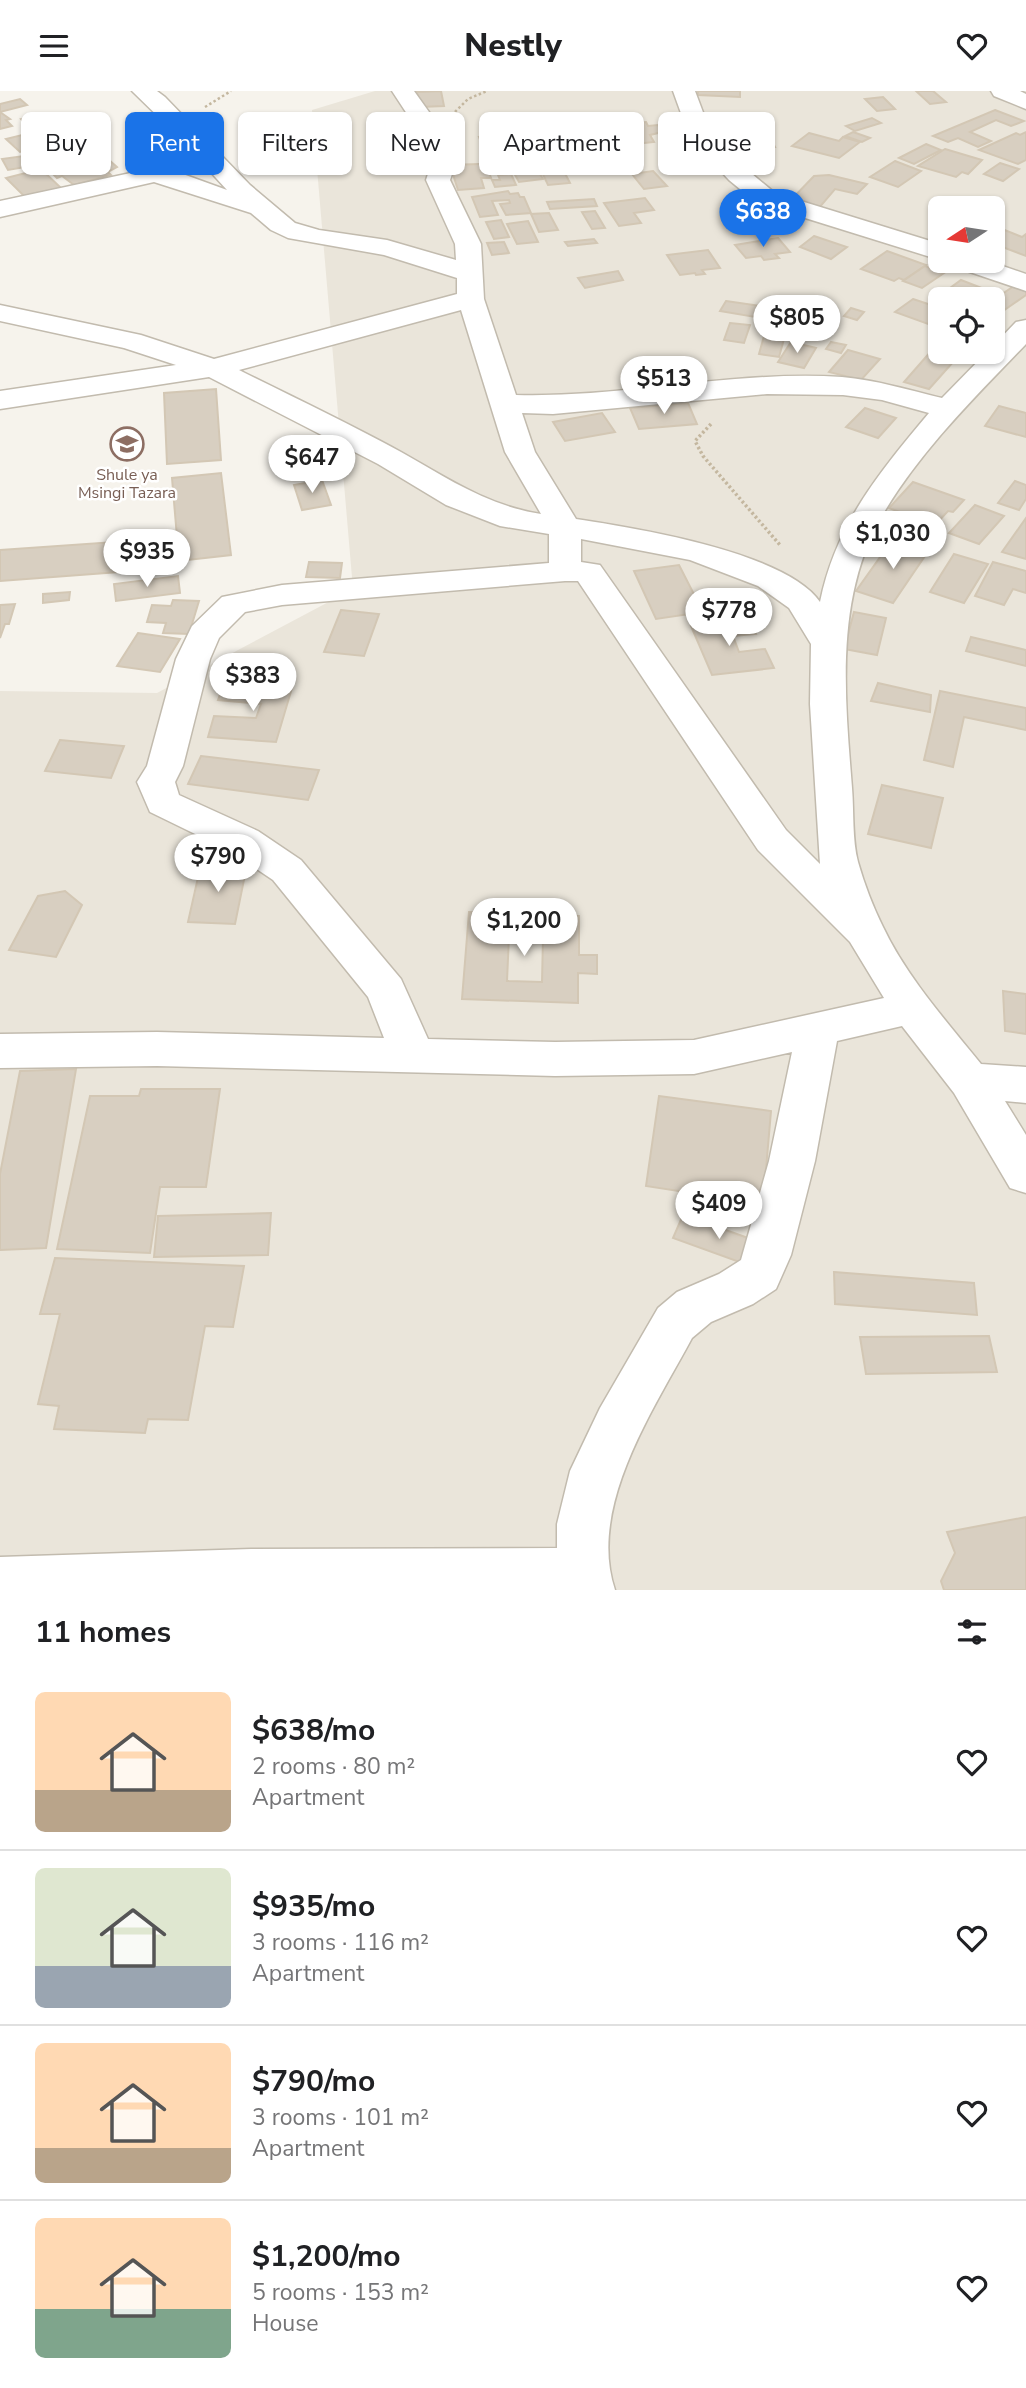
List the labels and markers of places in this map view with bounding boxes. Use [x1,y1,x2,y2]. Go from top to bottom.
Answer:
pin: $638 [722,190,804,249]
pin: $805 [756,295,838,355]
pin: $513 [623,357,705,416]
school or university icon: Shule ya Msingi Tazara [108,425,146,463]
pin: $647 [271,435,353,495]
place label: Shule ya Msingi Tazara [78,464,176,504]
pin: $1,030 [836,511,950,571]
pin: $935 [106,529,188,589]
pin: $778 [688,589,770,648]
pin: $383 [212,653,294,713]
pin: $790 [177,835,259,894]
pin: $1,200 [467,899,581,958]
pin: $409 [678,1181,760,1241]

